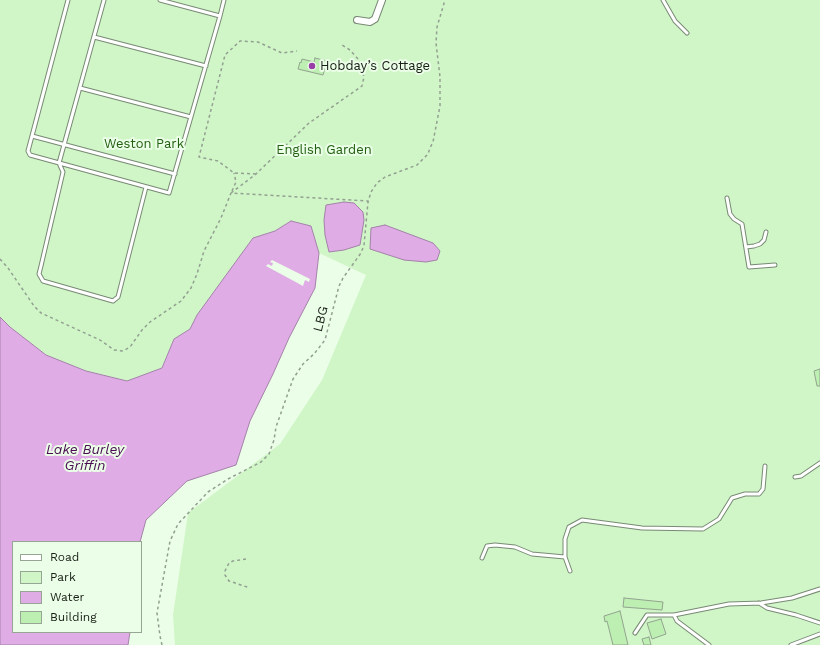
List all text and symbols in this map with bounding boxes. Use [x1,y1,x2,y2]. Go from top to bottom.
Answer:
place label: Hobday’s Cottage [320,58,430,74]
marker: Hobday’s Cottage [307,61,317,71]
park label: Weston Park [104,136,184,152]
park label: English Garden [276,142,372,158]
street label: LBG [310,305,332,333]
water label: Lake Burley Griffin [46,442,124,474]
legend [12,541,142,633]
text: Road [50,550,79,564]
text: Park [50,570,76,584]
text: Water [50,590,84,604]
text: Building [50,610,97,624]

